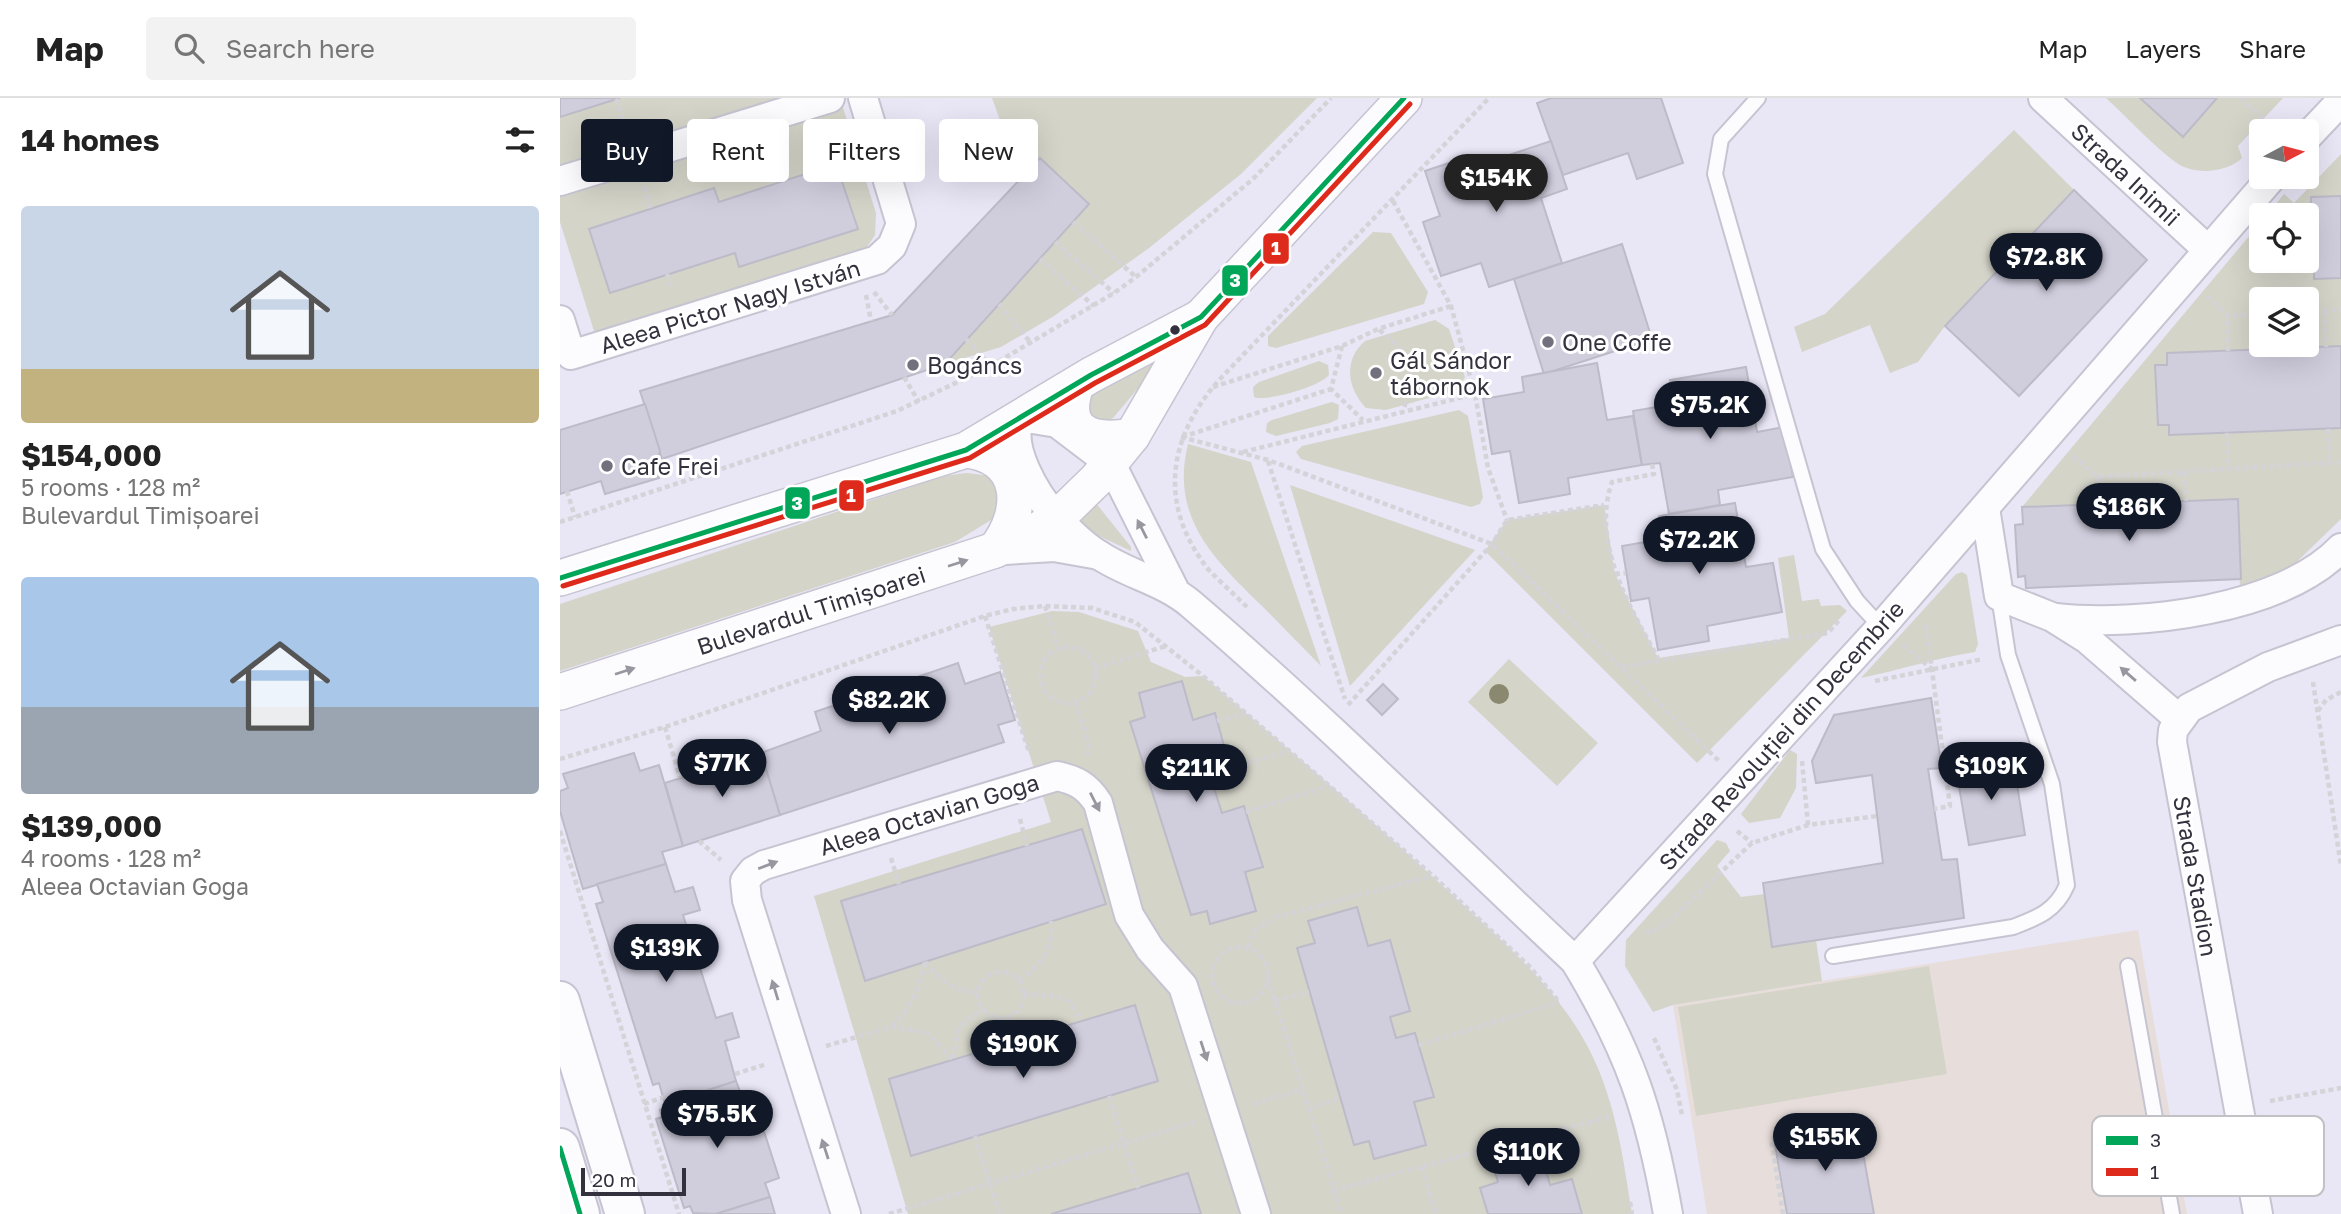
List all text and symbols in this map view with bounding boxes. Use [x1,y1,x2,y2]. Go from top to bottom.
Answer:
search box [146,17,636,80]
text: Map [35,29,104,68]
icon: search [170,29,208,67]
text: Search here [226,33,375,64]
text: Map [2038,34,2087,63]
text: Layers [2125,34,2201,63]
text: Share [2239,34,2306,63]
street label: Strada Inimii [2066,117,2186,231]
chip: Buy [581,119,673,182]
chip: Rent [687,119,789,182]
chip: Filters [803,119,925,182]
chip: New [939,119,1038,182]
north arrow [2249,119,2319,189]
map controls [2249,119,2319,357]
icon: filters [501,121,539,159]
text: 14 homes [21,122,160,158]
pin: $154K [1447,155,1545,214]
text: $154K [1460,163,1532,191]
button: locate [2249,203,2319,273]
line badge: 1 [1262,232,1290,265]
pin: $72.8K [1989,234,2103,293]
text: 1 [1271,236,1281,259]
text: $72.8K [2006,242,2086,270]
icon: home [217,252,343,378]
street label: Aleea Pictor Nagy István [596,253,864,359]
line badge: 3 [1221,264,1249,297]
text: 3 [1229,268,1241,291]
button: layers [2249,287,2319,357]
unlabelled marker [1168,323,1182,337]
place label: One Coffe [1562,328,1672,356]
marker: One Coffe [1540,334,1556,350]
place label: Gál Sándor tábornok [1390,346,1511,400]
place label: Bogáncs [927,351,1022,379]
marker: Bogáncs [905,357,921,373]
marker: Gál Sándor tábornok [1368,365,1384,381]
pin: $75.2K [1653,382,1767,441]
text: $75.2K [1670,390,1750,418]
text: $154,000 [21,437,162,473]
place label: Cafe Frei [621,452,719,480]
marker: Cafe Frei [599,458,615,474]
text: 5 rooms · 128 m² [21,473,200,501]
line badge: 1 [838,479,865,512]
text: 1 [846,483,856,506]
pin: $186K [2080,484,2178,543]
line badge: 3 [784,486,811,520]
text: 3 [791,491,803,514]
text: $186K [2092,492,2166,520]
text: Bulevardul Timișoarei [21,501,260,529]
pin: $72.2K [1642,517,1756,576]
one-way arrow [1137,519,1148,539]
text: $72.2K [1659,525,1739,553]
one-way arrow [947,557,968,567]
street label: Bulevardul Timișoarei [693,560,929,661]
street label: Strada Revoluției din Decembrie [1652,594,1910,876]
icon: home [217,623,343,749]
one-way arrow [615,665,636,676]
one-way arrow [2119,667,2136,682]
pin: $82.2K [832,676,946,736]
text: $82.2K [848,685,930,713]
pin: $77K [681,740,763,799]
pin: $109K [1942,742,2040,802]
pin: $211K [1147,744,1245,804]
text: $77K [693,748,751,776]
text: $109K [1954,751,2028,779]
text: $211K [1161,753,1231,781]
street label: Aleea Octavian Goga [816,767,1042,861]
one-way arrow [1088,792,1100,812]
street label: Strada Stadion [2168,793,2224,959]
text: $139,000 [21,808,162,844]
text: 4 rooms · 128 m² [21,844,201,872]
one-way arrow [758,859,779,870]
text: Aleea Octavian Goga [21,872,249,900]
pin: $139K [617,924,715,984]
text: $139K [630,933,702,961]
one-way arrow [769,979,779,1000]
pin: $190K [974,1020,1072,1080]
text: $190K [986,1029,1060,1057]
one-way arrow [1199,1041,1209,1062]
pin: $75.5K [660,1090,774,1150]
text: $75.5K [677,1099,757,1127]
pin: $155K [1776,1114,1874,1173]
legend [2092,1116,2324,1196]
text: $155K [1789,1122,1861,1150]
pin: $110K [1479,1128,1577,1188]
text: 3 [2150,1128,2161,1151]
text: $110K [1493,1137,1563,1165]
one-way arrow [819,1138,830,1159]
text: 1 [2150,1160,2159,1183]
scale bar [581,1165,686,1197]
text: 20 m [592,1168,636,1191]

